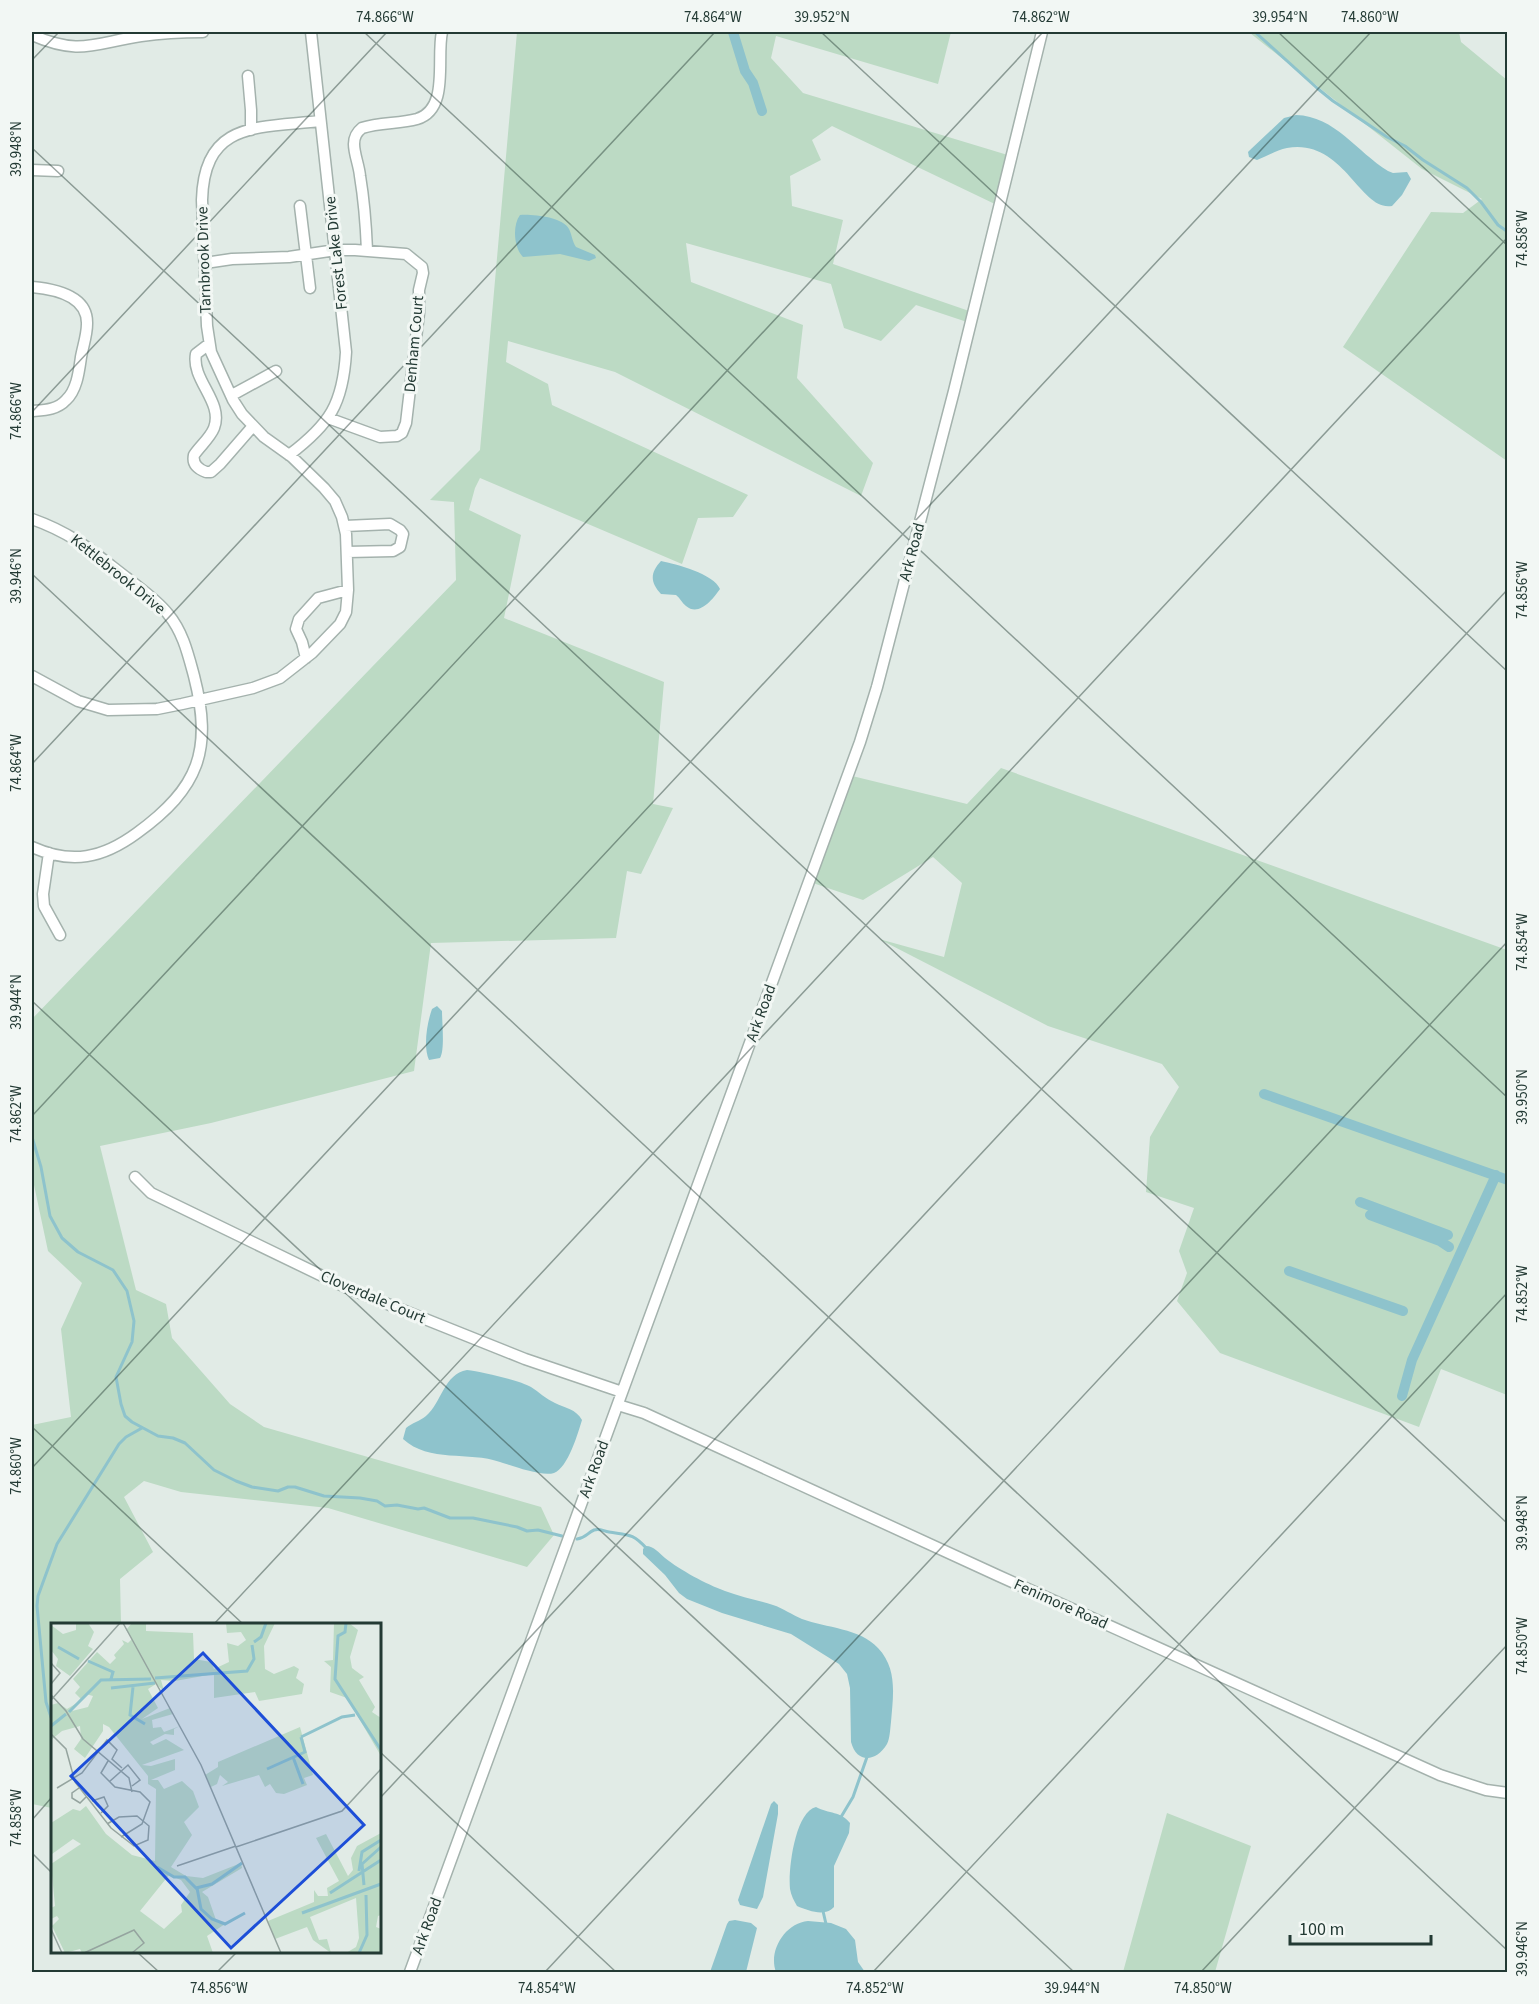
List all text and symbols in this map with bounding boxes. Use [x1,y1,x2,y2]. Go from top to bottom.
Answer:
text: 74.866°W [356,7,414,28]
text: 74.864°W [684,7,742,28]
text: 39.952°N [794,7,850,28]
text: 74.862°W [1012,7,1070,28]
text: 39.954°N [1252,7,1308,28]
text: 74.860°W [1341,7,1399,28]
text: 39.948°N [6,121,27,177]
street label: Forest Lake Drive [319,195,353,311]
street label: Tarnbrook Drive [191,206,217,314]
text: 74.858°W [1512,210,1533,268]
street label: Denham Court [399,294,429,393]
text: 74.866°W [6,382,27,440]
street label: Ark Road [894,520,930,584]
street label: Kettlebrook Drive [66,529,170,619]
text: 39.946°N [6,548,27,604]
text: 74.856°W [1512,561,1533,619]
text: 74.864°W [6,734,27,792]
text: 74.854°W [1512,913,1533,971]
text: 39.944°N [6,974,27,1030]
street label: Ark Road [740,981,782,1045]
text: 39.950°N [1512,1069,1533,1125]
text: 74.862°W [6,1085,27,1143]
street label: Cloverdale Court [317,1265,429,1329]
text: 74.852°W [1512,1265,1533,1323]
text: 74.860°W [6,1437,27,1495]
street label: Ark Road [573,1437,615,1501]
text: 39.948°N [1512,1495,1533,1551]
street label: Fenimore Road [1010,1573,1112,1635]
text: 74.850°W [1512,1617,1533,1675]
inset map [51,1623,381,1953]
text: 74.858°W [6,1789,27,1847]
street label: Ark Road [406,1894,448,1958]
scale bar [1290,1908,1431,1946]
text: 100 m [1299,1917,1344,1942]
text: 39.946°N [1512,1921,1533,1977]
text: 74.856°W [190,1978,248,1999]
text: 74.854°W [518,1978,576,1999]
text: 74.852°W [846,1978,904,1999]
text: 39.944°N [1044,1978,1100,1999]
text: 74.850°W [1174,1978,1232,1999]

